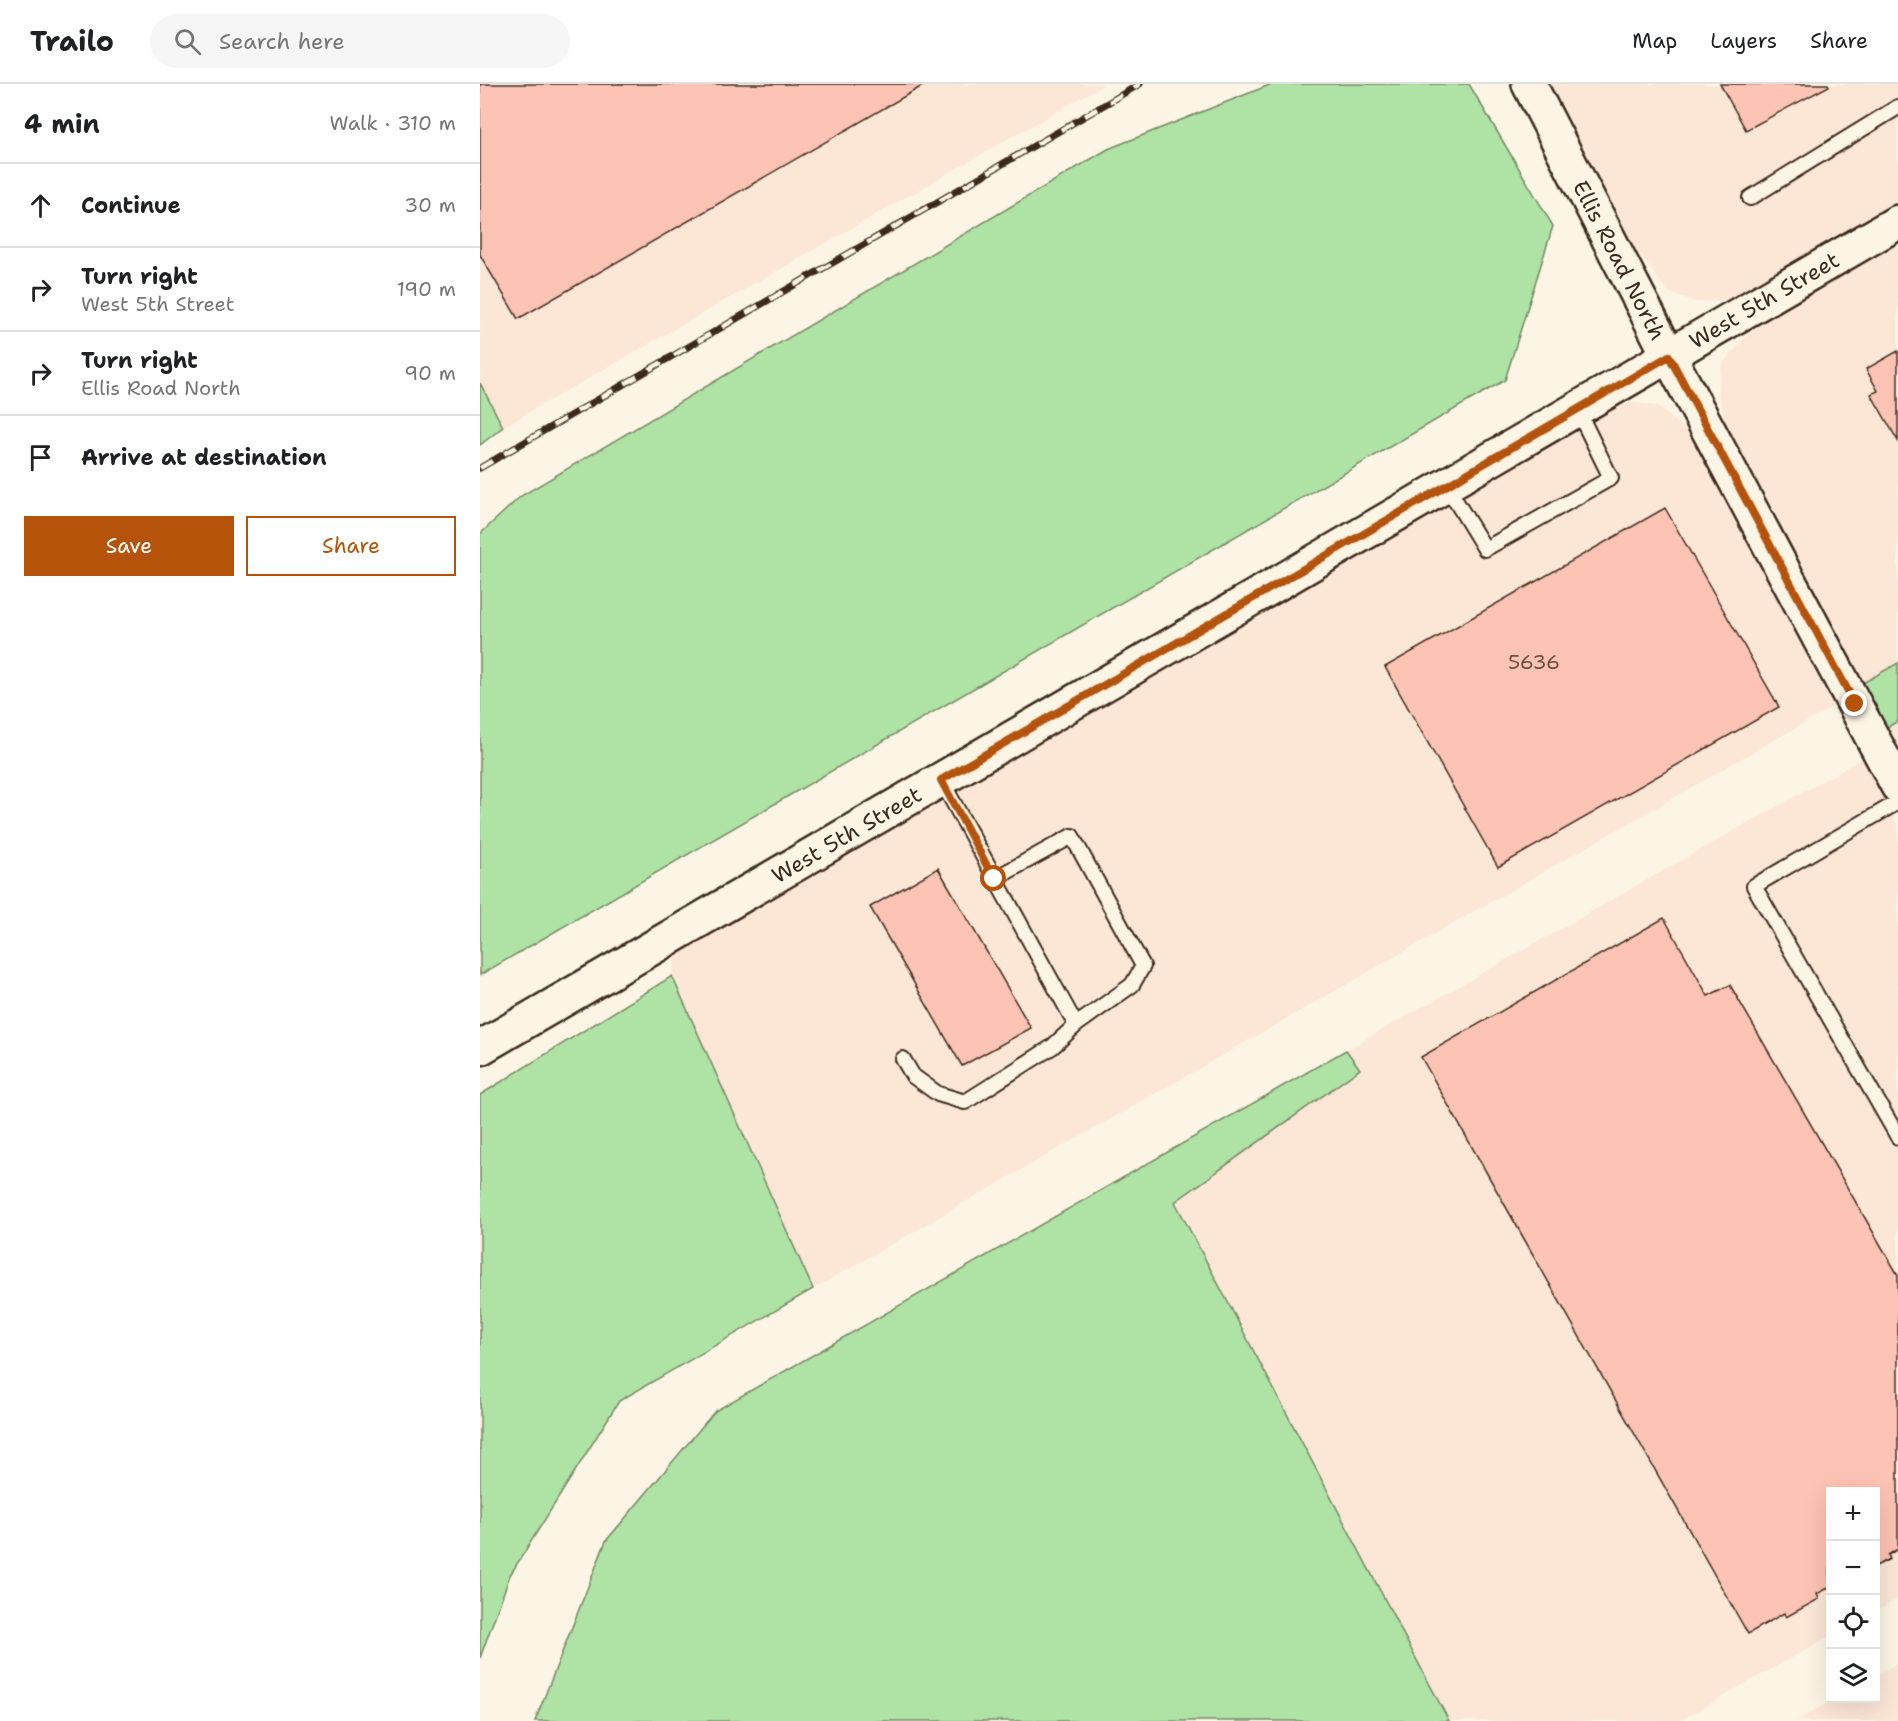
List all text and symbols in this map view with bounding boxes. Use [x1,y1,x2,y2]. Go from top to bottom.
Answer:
search box [150,14,570,68]
text: Trailo [30,22,114,60]
icon: search [171,25,204,58]
text: Search here [219,27,345,56]
text: Map [1632,27,1677,55]
text: Layers [1710,27,1777,55]
text: Share [1810,27,1868,55]
text: 4 min [24,106,100,141]
text: Walk · 310 m [330,110,456,136]
street label: Ellis Road North [1566,175,1672,345]
icon: ahead [24,189,57,222]
text: Continue [81,191,181,220]
text: 30 m [404,192,456,218]
street label: West 5th Street [1684,245,1845,355]
text: Turn right [81,262,198,291]
icon: right [24,273,57,306]
text: 190 m [397,276,456,302]
text: West 5th Street [81,291,234,317]
text: Turn right [81,346,198,375]
icon: right [24,357,57,390]
text: 90 m [404,360,456,386]
text: Ellis Road North [81,375,241,401]
icon: arrive [24,441,57,474]
text: Arrive at destination [81,443,327,472]
button: Save [24,516,234,576]
button: Share [246,516,456,576]
house number: 5636 [1508,649,1560,675]
route end [1841,690,1867,716]
street label: West 5th Street [766,780,927,890]
route start [980,865,1006,891]
map controls [1826,1487,1880,1703]
button: + [1826,1487,1880,1541]
button: − [1826,1541,1880,1595]
button: locate [1826,1595,1880,1649]
button: layers [1826,1649,1880,1703]

